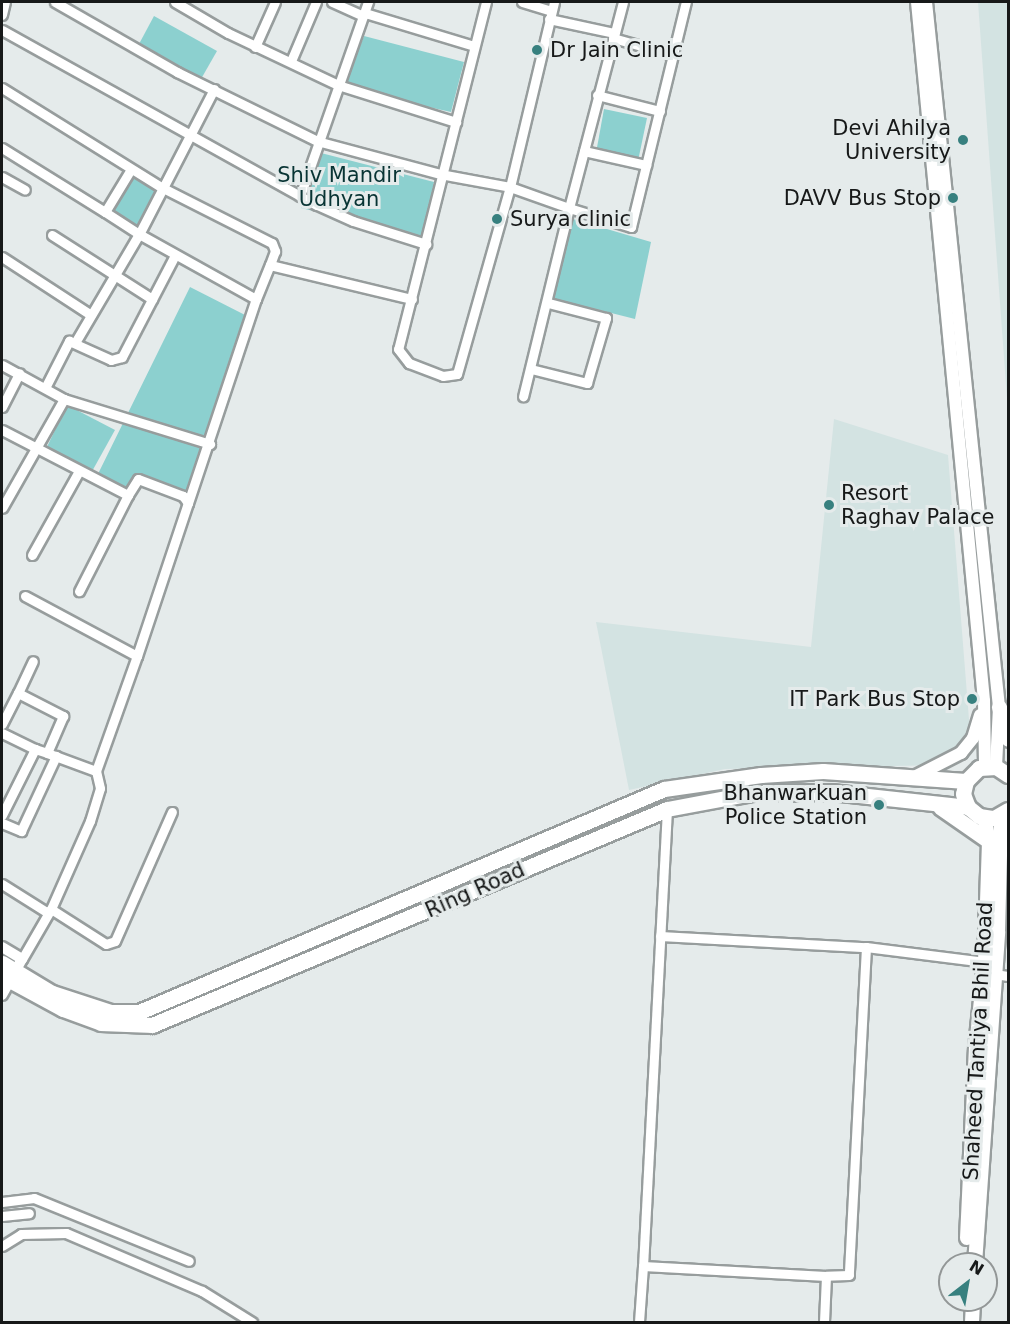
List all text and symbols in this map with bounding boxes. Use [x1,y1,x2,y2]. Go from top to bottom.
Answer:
place label: Dr Jain Clinic [550,37,683,63]
marker: Dr Jain Clinic [528,41,546,59]
place label: Devi Ahilya University [832,115,951,165]
marker: Devi Ahilya University [956,133,970,147]
park label: Shiv Mandir Udhyan [277,162,401,212]
place label: DAVV Bus Stop [784,185,941,211]
marker: DAVV Bus Stop [946,191,960,205]
place label: Surya clinic [510,206,631,232]
marker: Surya clinic [488,210,506,228]
place label: Resort Raghav Palace [841,480,994,530]
marker: Resort Raghav Palace [822,498,836,512]
place label: IT Park Bus Stop [789,686,960,712]
marker: IT Park Bus Stop [965,692,979,706]
place label: Bhanwarkuan Police Station [723,780,867,830]
marker: Bhanwarkuan Police Station [872,798,886,812]
street label: Ring Road [421,857,529,923]
street label: Shaheed Tantiya Bhil Road [958,901,998,1181]
north arrow [938,1252,998,1312]
text: N [966,1256,987,1279]

